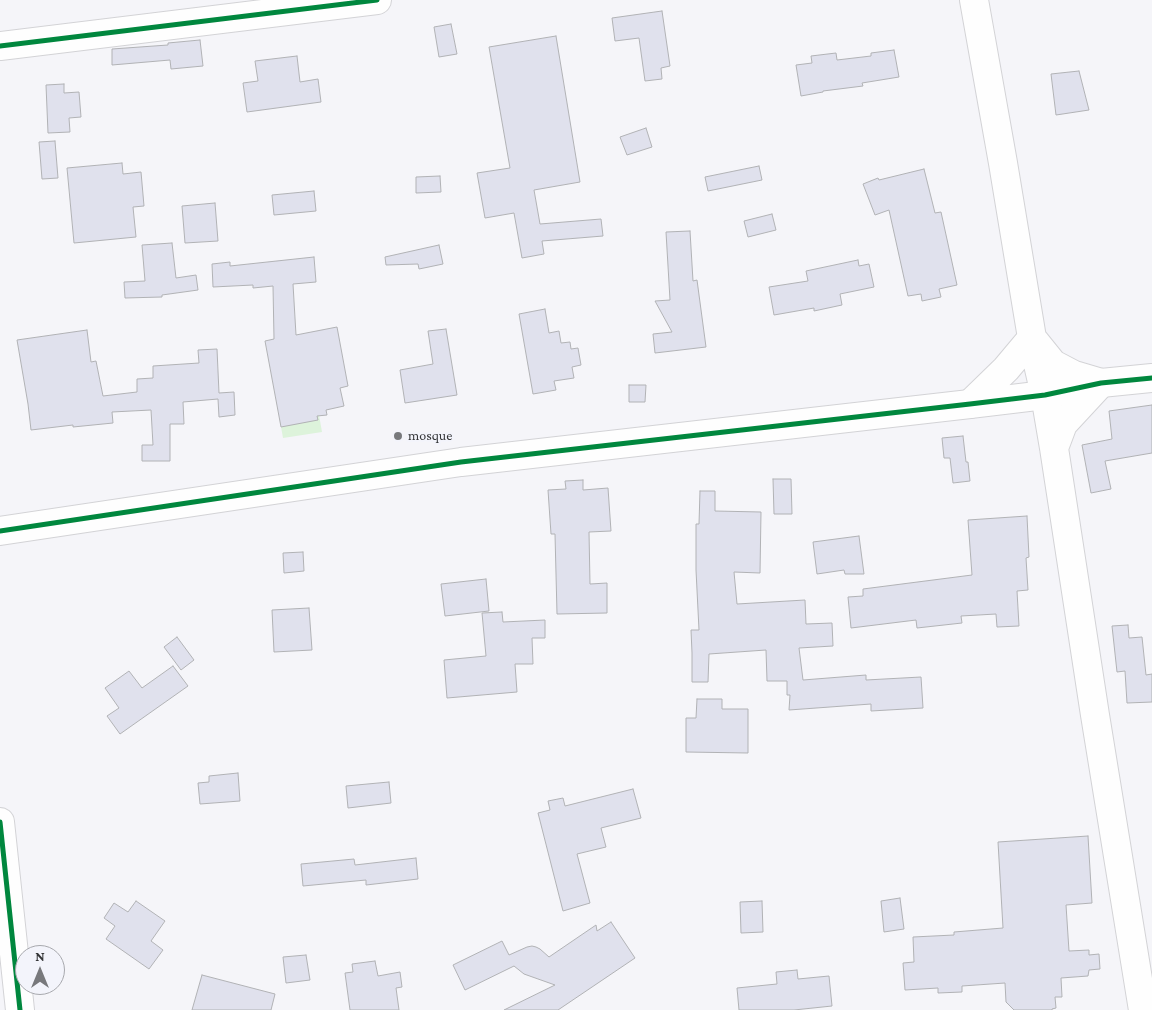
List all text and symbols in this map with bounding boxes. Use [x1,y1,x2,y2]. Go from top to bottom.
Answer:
place label: mosque [408,428,452,444]
marker: mosque [392,430,404,442]
north arrow [15,945,65,995]
text: N [35,948,45,964]

